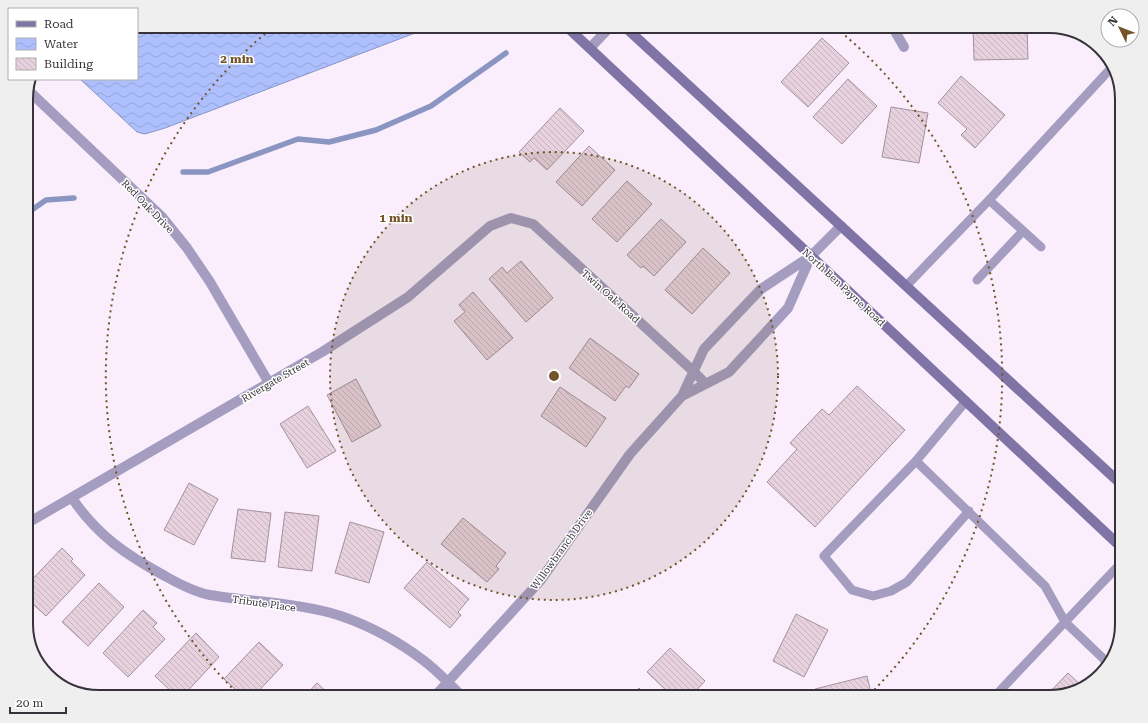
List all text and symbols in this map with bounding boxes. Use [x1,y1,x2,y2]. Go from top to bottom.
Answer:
legend [8,8,138,80]
north arrow [1100,8,1140,48]
text: N [1105,14,1121,29]
text: Road [44,17,74,31]
text: Water [44,37,78,51]
text: 2 min [220,52,254,66]
text: Building [44,57,93,71]
street label: Red Oak Drive [120,177,176,236]
text: 1 min [379,211,413,225]
street label: North Ben Payne Road [800,246,888,329]
street label: Twin Oak Road [580,268,642,326]
street label: Rivergate Street [239,356,311,404]
centre of rings [547,369,561,383]
street label: Willowbranch Drive [529,507,595,592]
street label: Tribute Place [231,594,297,613]
scale bar [10,689,66,715]
text: 20 m [16,696,43,710]

